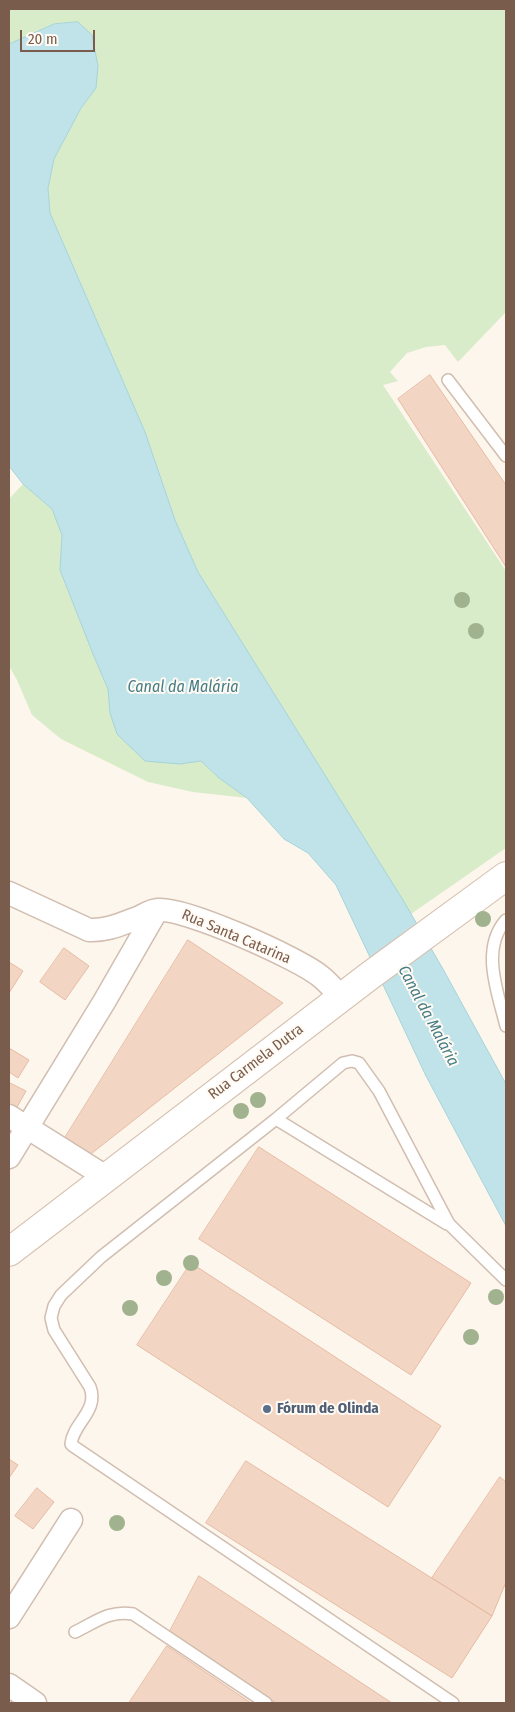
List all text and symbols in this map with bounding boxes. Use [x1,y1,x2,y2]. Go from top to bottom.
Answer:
scale bar [22,20,98,52]
text: 20 m [28,30,58,48]
water label: Canal da Malária [127,678,239,698]
street label: Rua Santa Catarina [179,906,293,968]
water label: Canal da Malária [393,962,463,1070]
street label: Rua Carmela Dutra [205,1020,307,1104]
place label: Fórum de Olinda [277,1400,379,1418]
marker: Fórum de Olinda [261,1403,273,1415]

